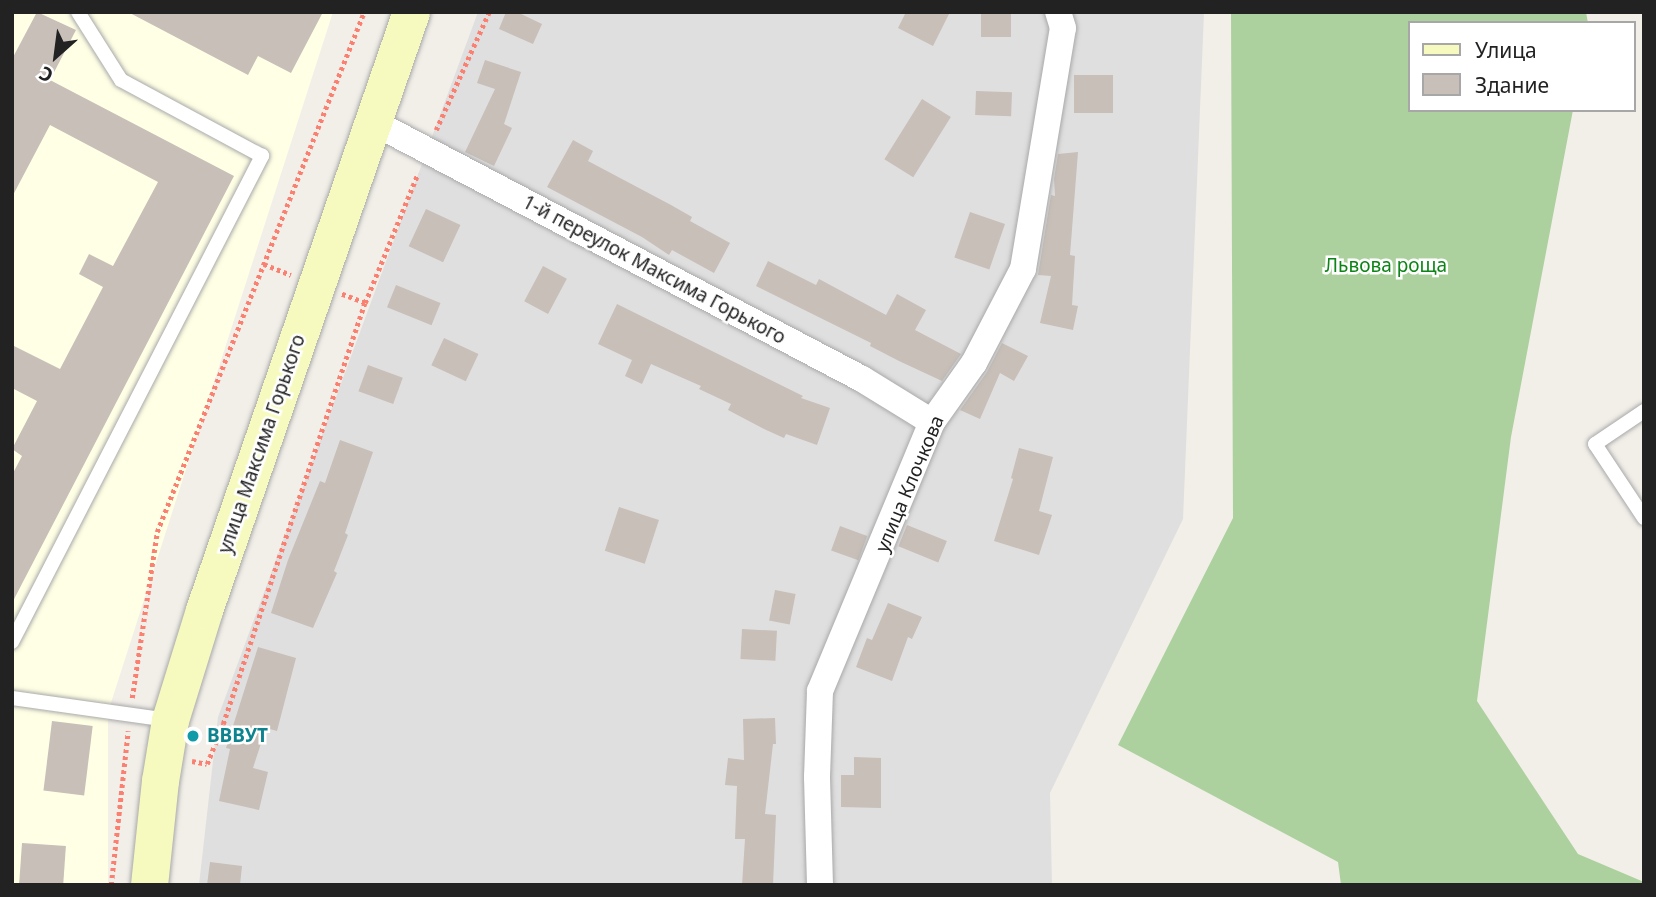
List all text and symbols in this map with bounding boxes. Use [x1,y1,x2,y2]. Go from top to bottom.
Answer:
north arrow [21,21,91,91]
legend [1408,21,1635,112]
text: Улица [1475,36,1537,64]
text: С [35,60,58,89]
text: Здание [1475,71,1549,99]
street label: 1-й переулок Максима Горького [519,191,789,349]
park label: Львова роща [1325,255,1447,277]
street label: улица Максима Горького [214,332,310,556]
street label: улица Клочкова [871,412,949,556]
place label: ВВВУТ [207,725,268,747]
marker: ВВВУТ [185,728,201,744]

